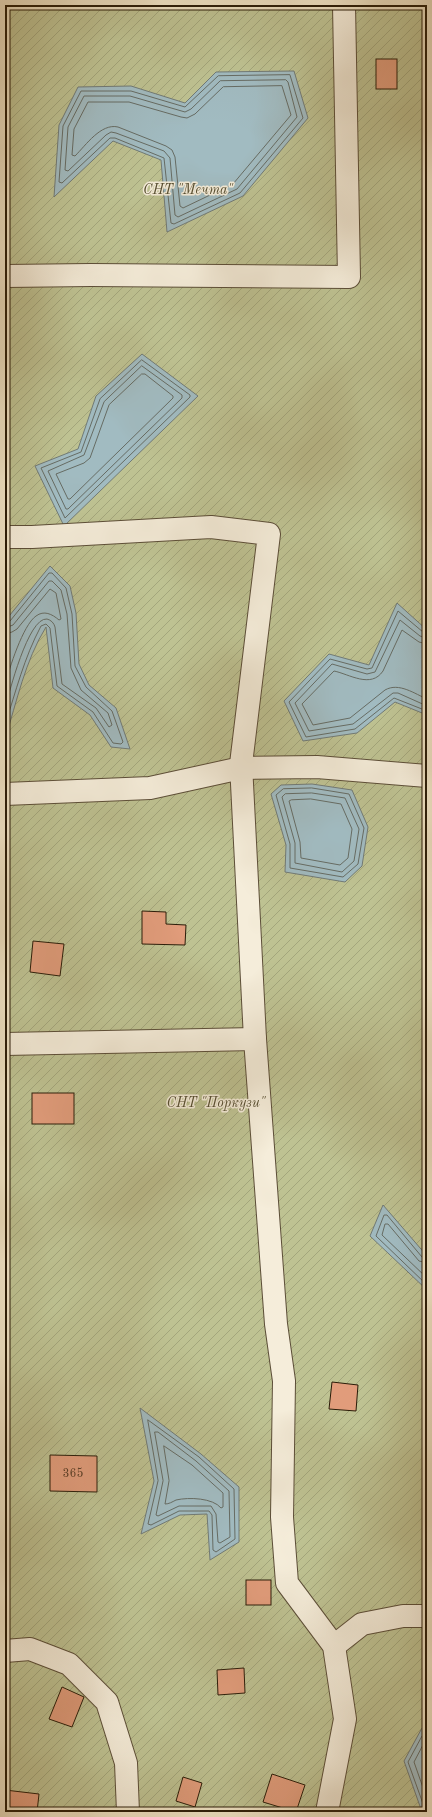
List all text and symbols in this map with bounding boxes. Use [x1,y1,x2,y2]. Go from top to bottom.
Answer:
park label: СНТ "Мечта" [143,183,233,197]
park label: СНТ "Поркузи" [167,1096,266,1111]
house number: 365 [63,1467,83,1480]

